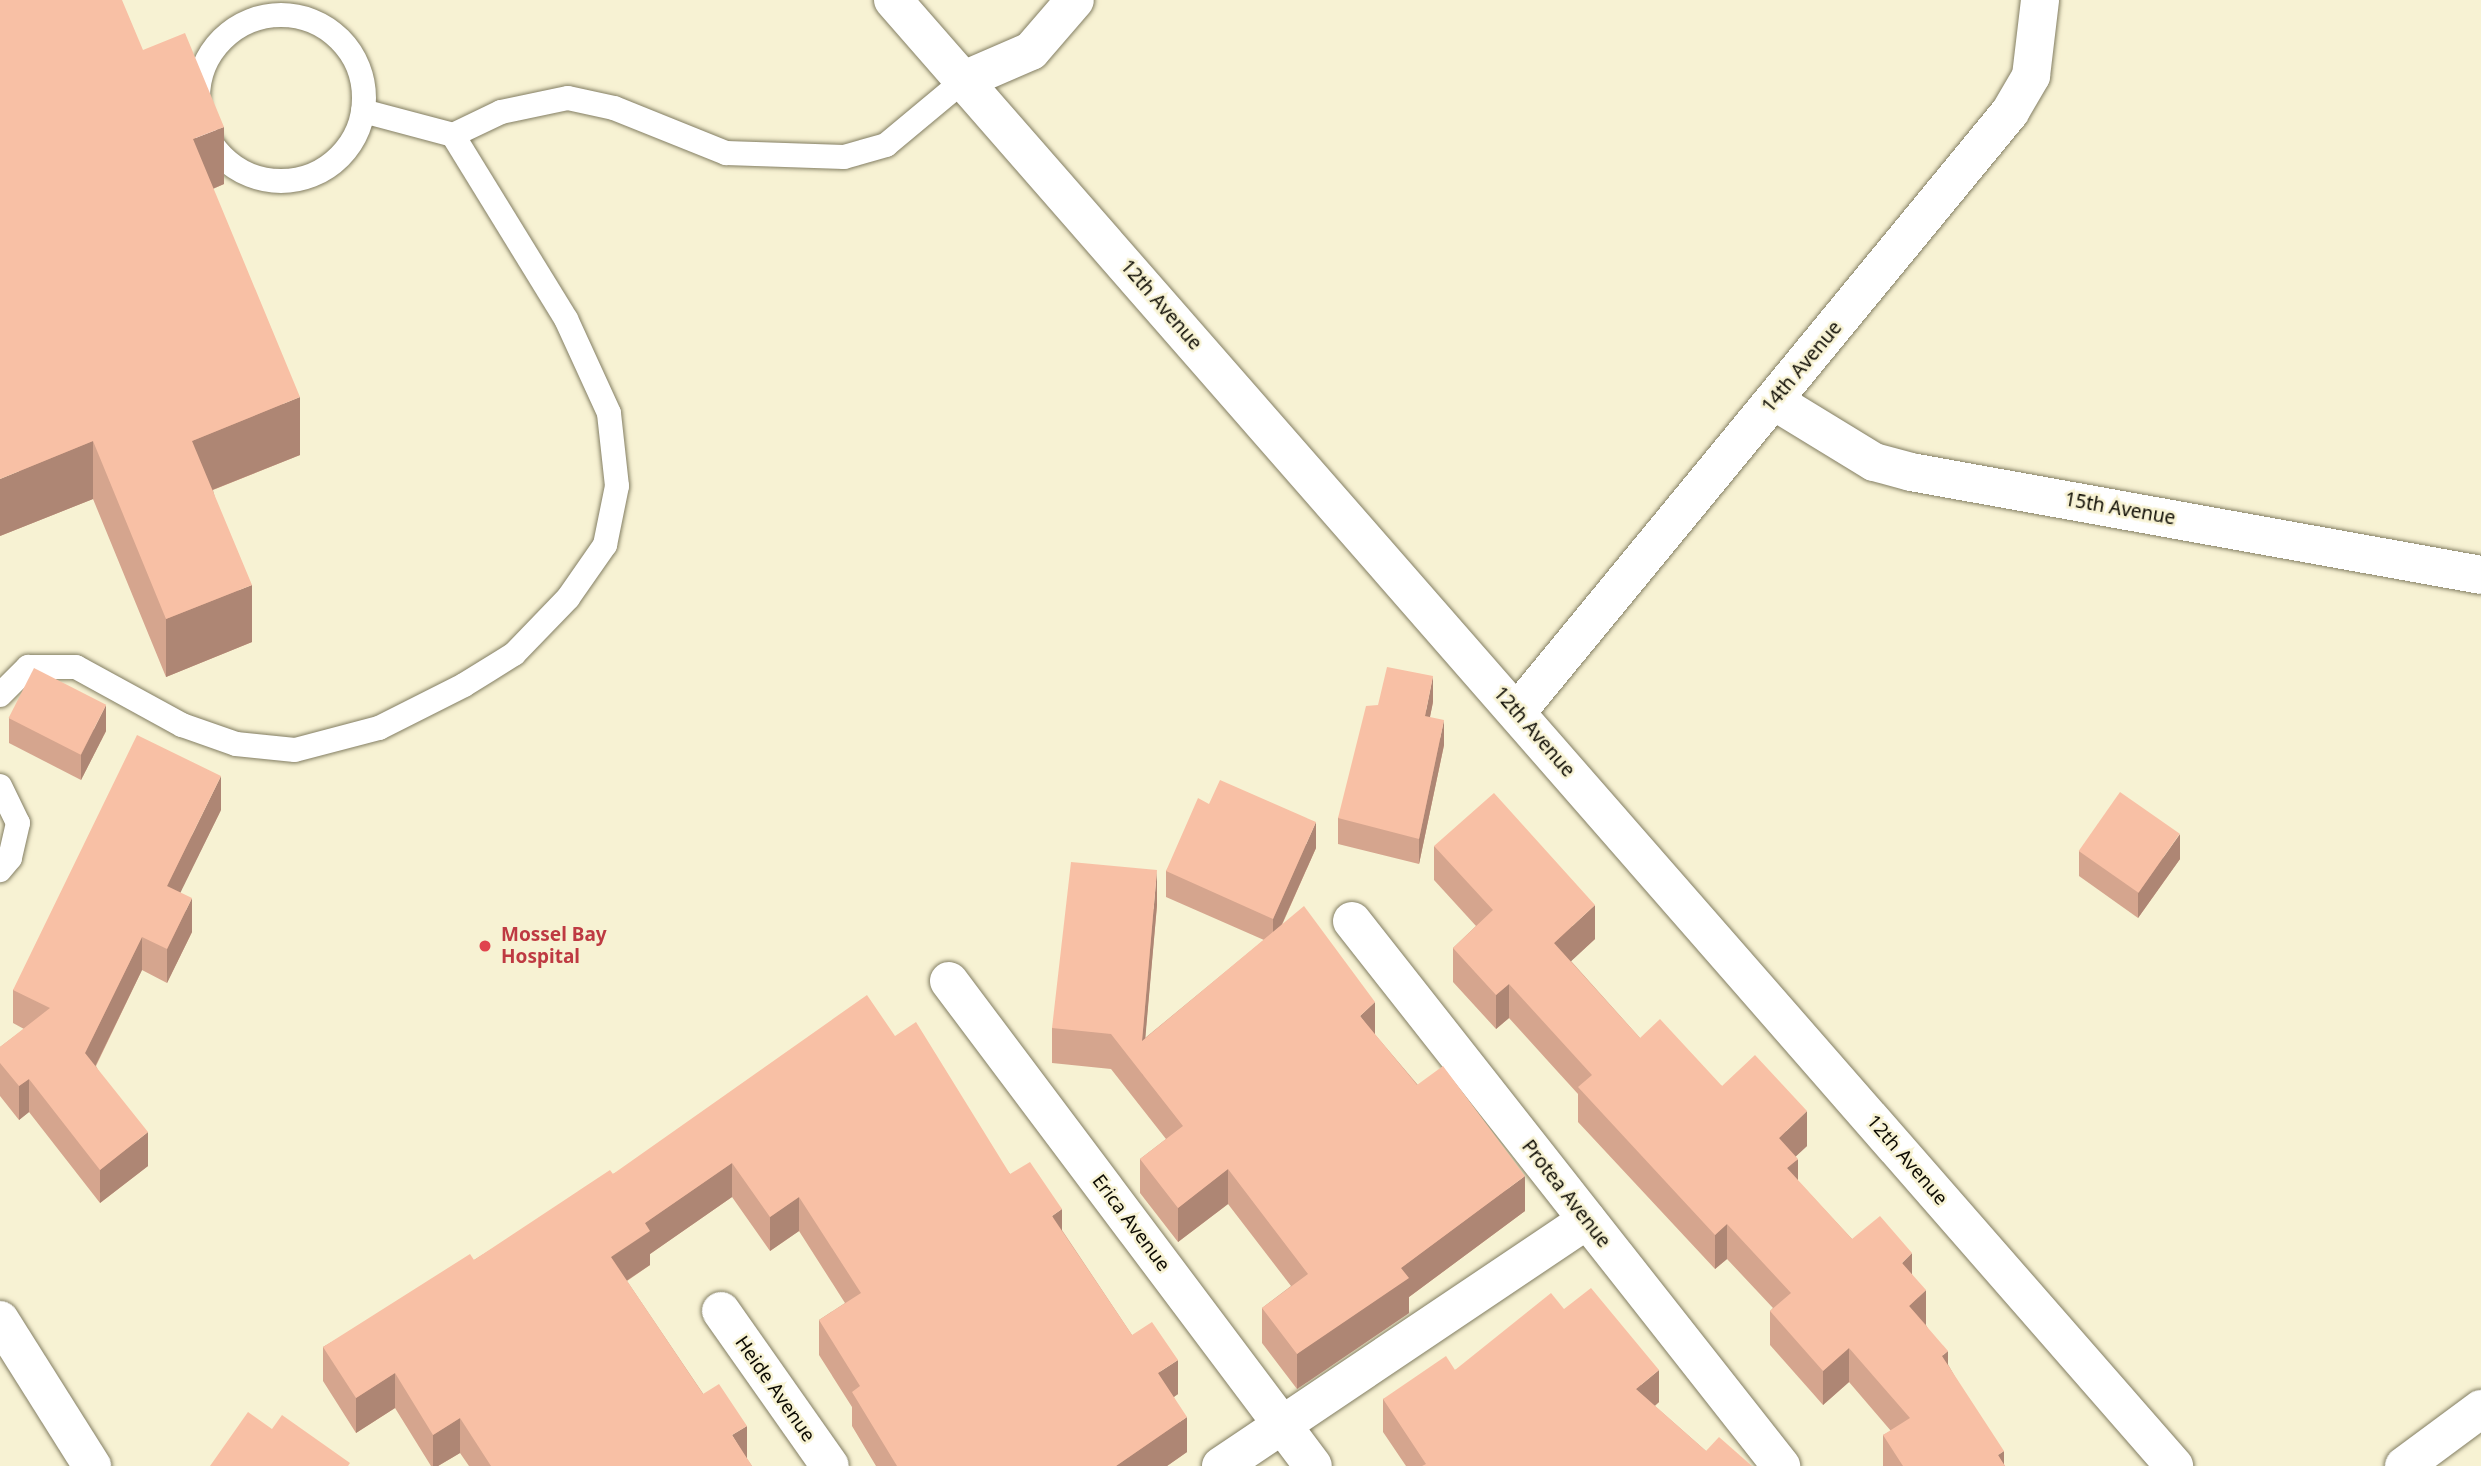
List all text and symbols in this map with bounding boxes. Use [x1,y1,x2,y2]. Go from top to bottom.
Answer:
street label: 12th Avenue [1116,255,1206,355]
street label: 14th Avenue [1757,317,1847,417]
street label: 15th Avenue [2063,488,2177,530]
street label: 12th Avenue [1489,682,1579,782]
place label: Mossel Bay Hospital [501,924,607,968]
marker: Mossel Bay Hospital [475,936,495,956]
street label: 12th Avenue [1862,1110,1952,1210]
street label: Protea Avenue [1517,1136,1615,1252]
street label: Erica Avenue [1087,1170,1175,1276]
street label: Heide Avenue [730,1332,820,1446]

